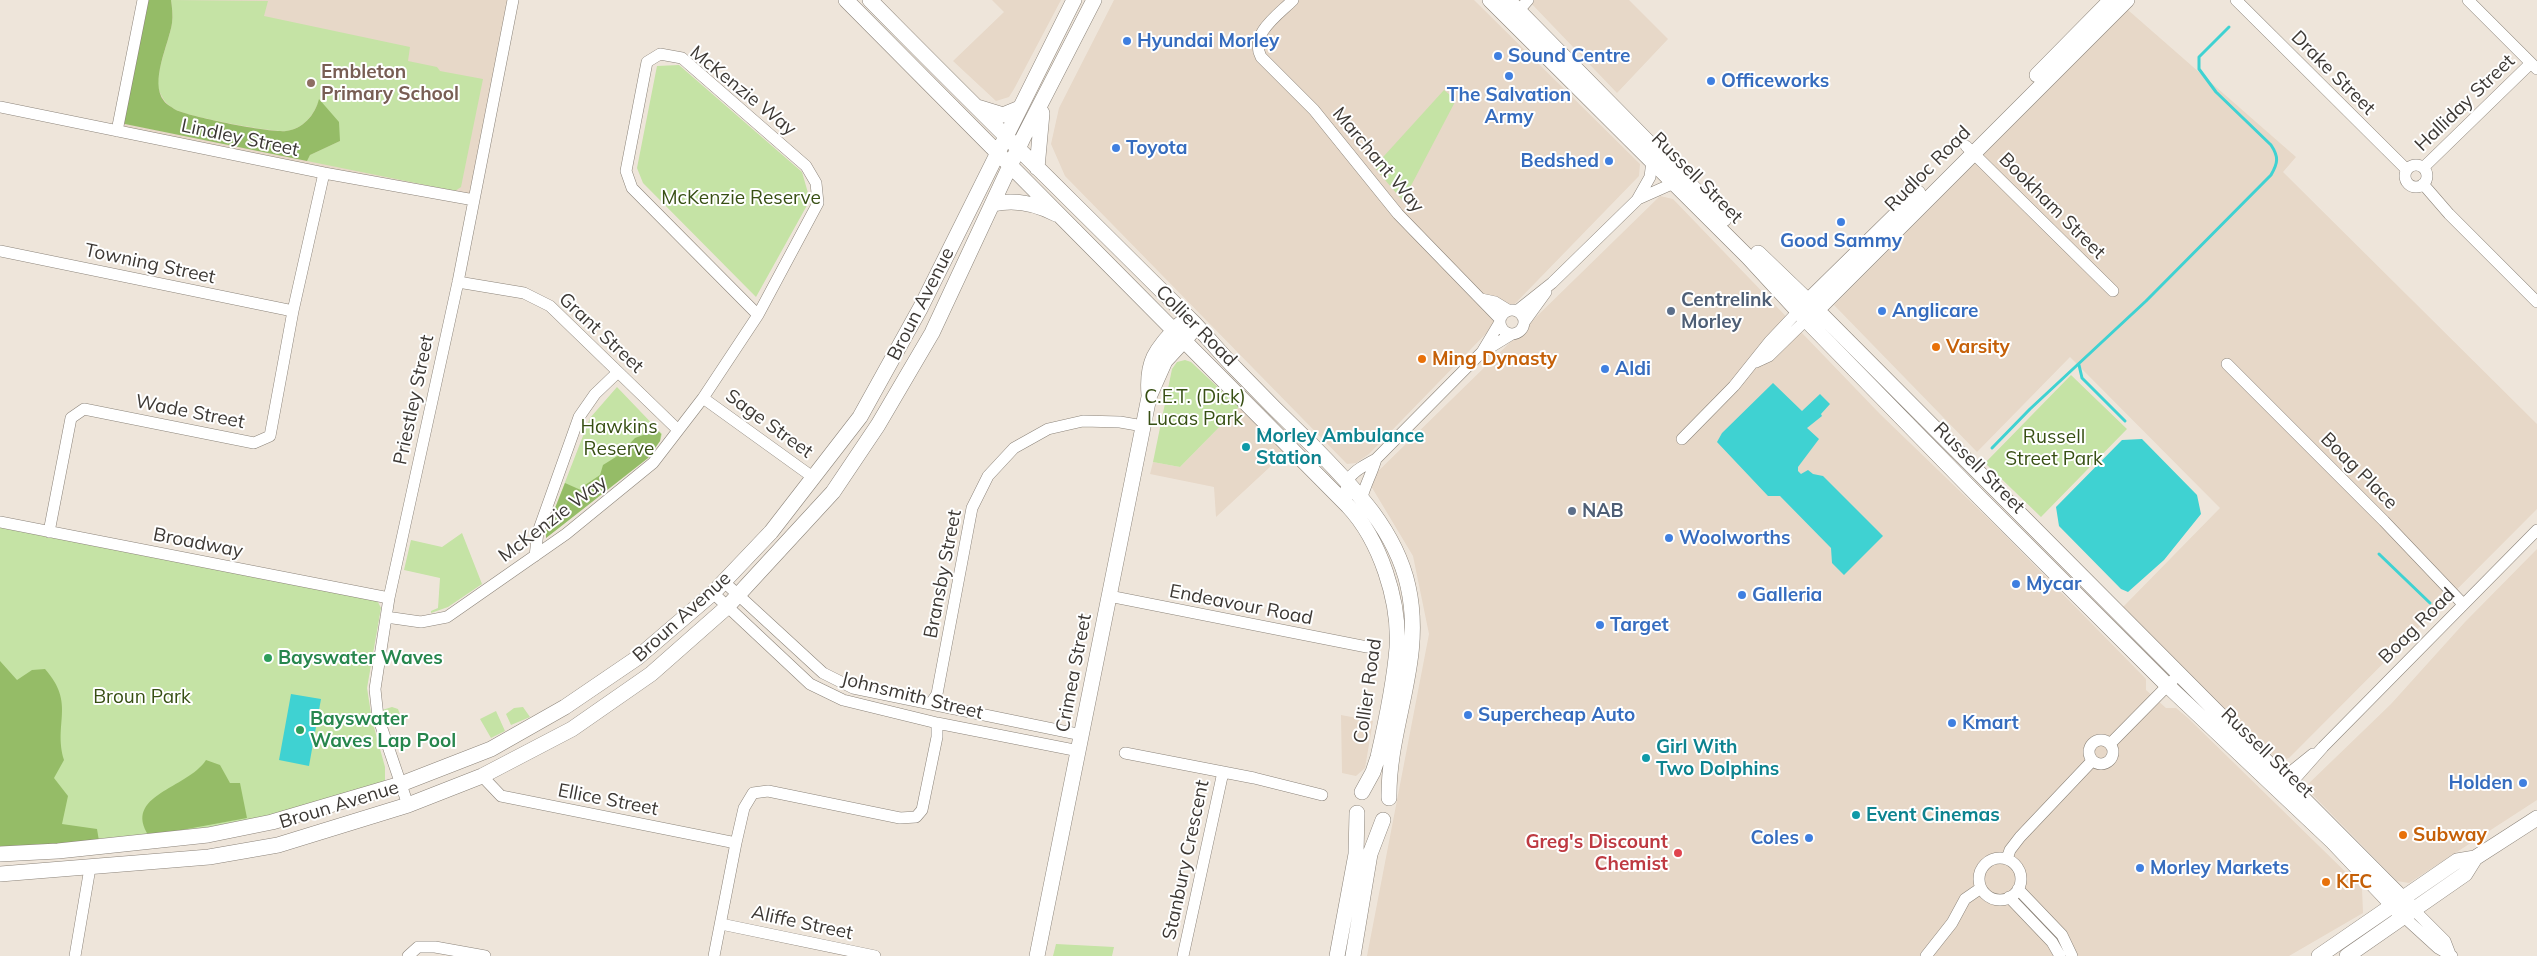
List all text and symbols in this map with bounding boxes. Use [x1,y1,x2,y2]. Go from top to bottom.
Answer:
street label: Drake Street [2286,26,2380,120]
place label: Hyundai Morley [1137,30,1279,52]
marker: Hyundai Morley [1121,35,1133,47]
street label: McKenzie Way [685,41,801,141]
place label: Sound Centre [1508,45,1630,67]
marker: Sound Centre [1492,50,1504,62]
street label: Halliday Street [2410,50,2520,156]
place label: Embleton Primary School [321,61,459,105]
marker: The Salvation Army [1503,70,1515,82]
place label: Officeworks [1721,70,1829,92]
marker: Officeworks [1705,75,1717,87]
marker: Embleton Primary School [305,77,317,89]
place label: The Salvation Army [1447,84,1571,128]
street label: Marchant Way [1327,103,1429,217]
street label: Lindley Street [179,114,301,162]
street label: Rudloc Road [1880,121,1976,217]
street label: Russell Street [1647,128,1747,228]
place label: Toyota [1126,137,1188,159]
marker: Toyota [1110,142,1122,154]
street label: Bookham Street [1994,148,2110,264]
place label: Bedshed [1521,150,1599,172]
marker: Bedshed [1603,155,1615,167]
park label: McKenzie Reserve [661,187,821,209]
marker: Good Sammy [1835,216,1847,228]
place label: Good Sammy [1780,230,1902,252]
street label: Towning Street [83,239,217,289]
street label: Broun Avenue [883,244,959,364]
street label: Collier Road [1151,281,1241,371]
street label: Grant Street [554,288,648,378]
place label: Centrelink Morley [1681,289,1772,333]
place label: Anglicare [1892,300,1978,322]
marker: Centrelink Morley [1665,305,1677,317]
marker: Anglicare [1876,305,1888,317]
street label: Priestley Street [389,333,439,467]
place label: Varsity [1946,336,2010,358]
marker: Varsity [1930,341,1942,353]
place label: Ming Dynasty [1432,348,1557,370]
marker: Ming Dynasty [1416,353,1428,365]
place label: Aldi [1615,358,1651,380]
marker: Aldi [1599,363,1611,375]
street label: Sage Street [721,385,817,463]
park label: C.E.T. (Dick) Lucas Park [1144,386,1246,430]
street label: Wade Street [134,390,246,434]
park label: Hawkins Reserve [580,416,658,460]
street label: Russell Street [1929,418,2029,518]
place label: Morley Ambulance Station [1256,425,1424,469]
park label: Russell Street Park [2005,426,2103,470]
street label: Boag Place [2316,428,2402,514]
marker: Morley Ambulance Station [1240,441,1252,453]
street label: McKenzie Way [494,471,612,567]
place label: NAB [1582,500,1624,522]
marker: NAB [1566,505,1578,517]
street label: Bransby Street [919,508,967,640]
street label: Broadway [151,523,245,563]
place label: Woolworths [1679,527,1791,549]
marker: Woolworths [1663,532,1675,544]
street label: Broun Avenue [628,567,736,667]
place label: Mycar [2026,573,2081,595]
marker: Mycar [2010,578,2022,590]
street label: Endeavour Road [1167,580,1315,630]
street label: Boag Road [2374,583,2460,669]
place label: Galleria [1752,584,1822,606]
marker: Galleria [1736,589,1748,601]
street label: Crimea Street [1051,612,1097,734]
place label: Target [1610,614,1669,636]
marker: Target [1594,619,1606,631]
street label: Collier Road [1349,637,1387,745]
place label: Bayswater Waves [278,647,443,669]
marker: Bayswater Waves [262,652,274,664]
street label: Johnsmith Street [839,667,985,725]
park label: Broun Park [93,686,191,708]
street label: Russell Street [2216,703,2318,803]
place label: Supercheap Auto [1478,704,1635,726]
place label: Bayswater Waves Lap Pool [310,708,456,752]
marker: Supercheap Auto [1462,709,1474,721]
place label: Kmart [1962,712,2019,734]
marker: Kmart [1946,717,1958,729]
marker: Bayswater Waves Lap Pool [294,724,306,736]
place label: Girl With Two Dolphins [1656,736,1779,780]
marker: Girl With Two Dolphins [1640,752,1652,764]
place label: Holden [2448,772,2513,794]
street label: Broun Avenue [276,776,402,834]
marker: Holden [2517,777,2529,789]
street label: Stanbury Crescent [1158,778,1214,942]
street label: Ellice Street [556,779,660,821]
place label: Event Cinemas [1866,804,2000,826]
marker: Event Cinemas [1850,809,1862,821]
place label: Subway [2413,824,2487,846]
place label: Coles [1751,827,1799,849]
marker: Subway [2397,829,2409,841]
place label: Greg's Discount Chemist [1525,831,1668,875]
marker: Coles [1803,832,1815,844]
marker: Greg's Discount Chemist [1672,847,1684,859]
place label: Morley Markets [2150,857,2289,879]
marker: Morley Markets [2134,862,2146,874]
place label: KFC [2336,871,2372,893]
marker: KFC [2320,876,2332,888]
street label: Aliffe Street [749,901,855,945]

